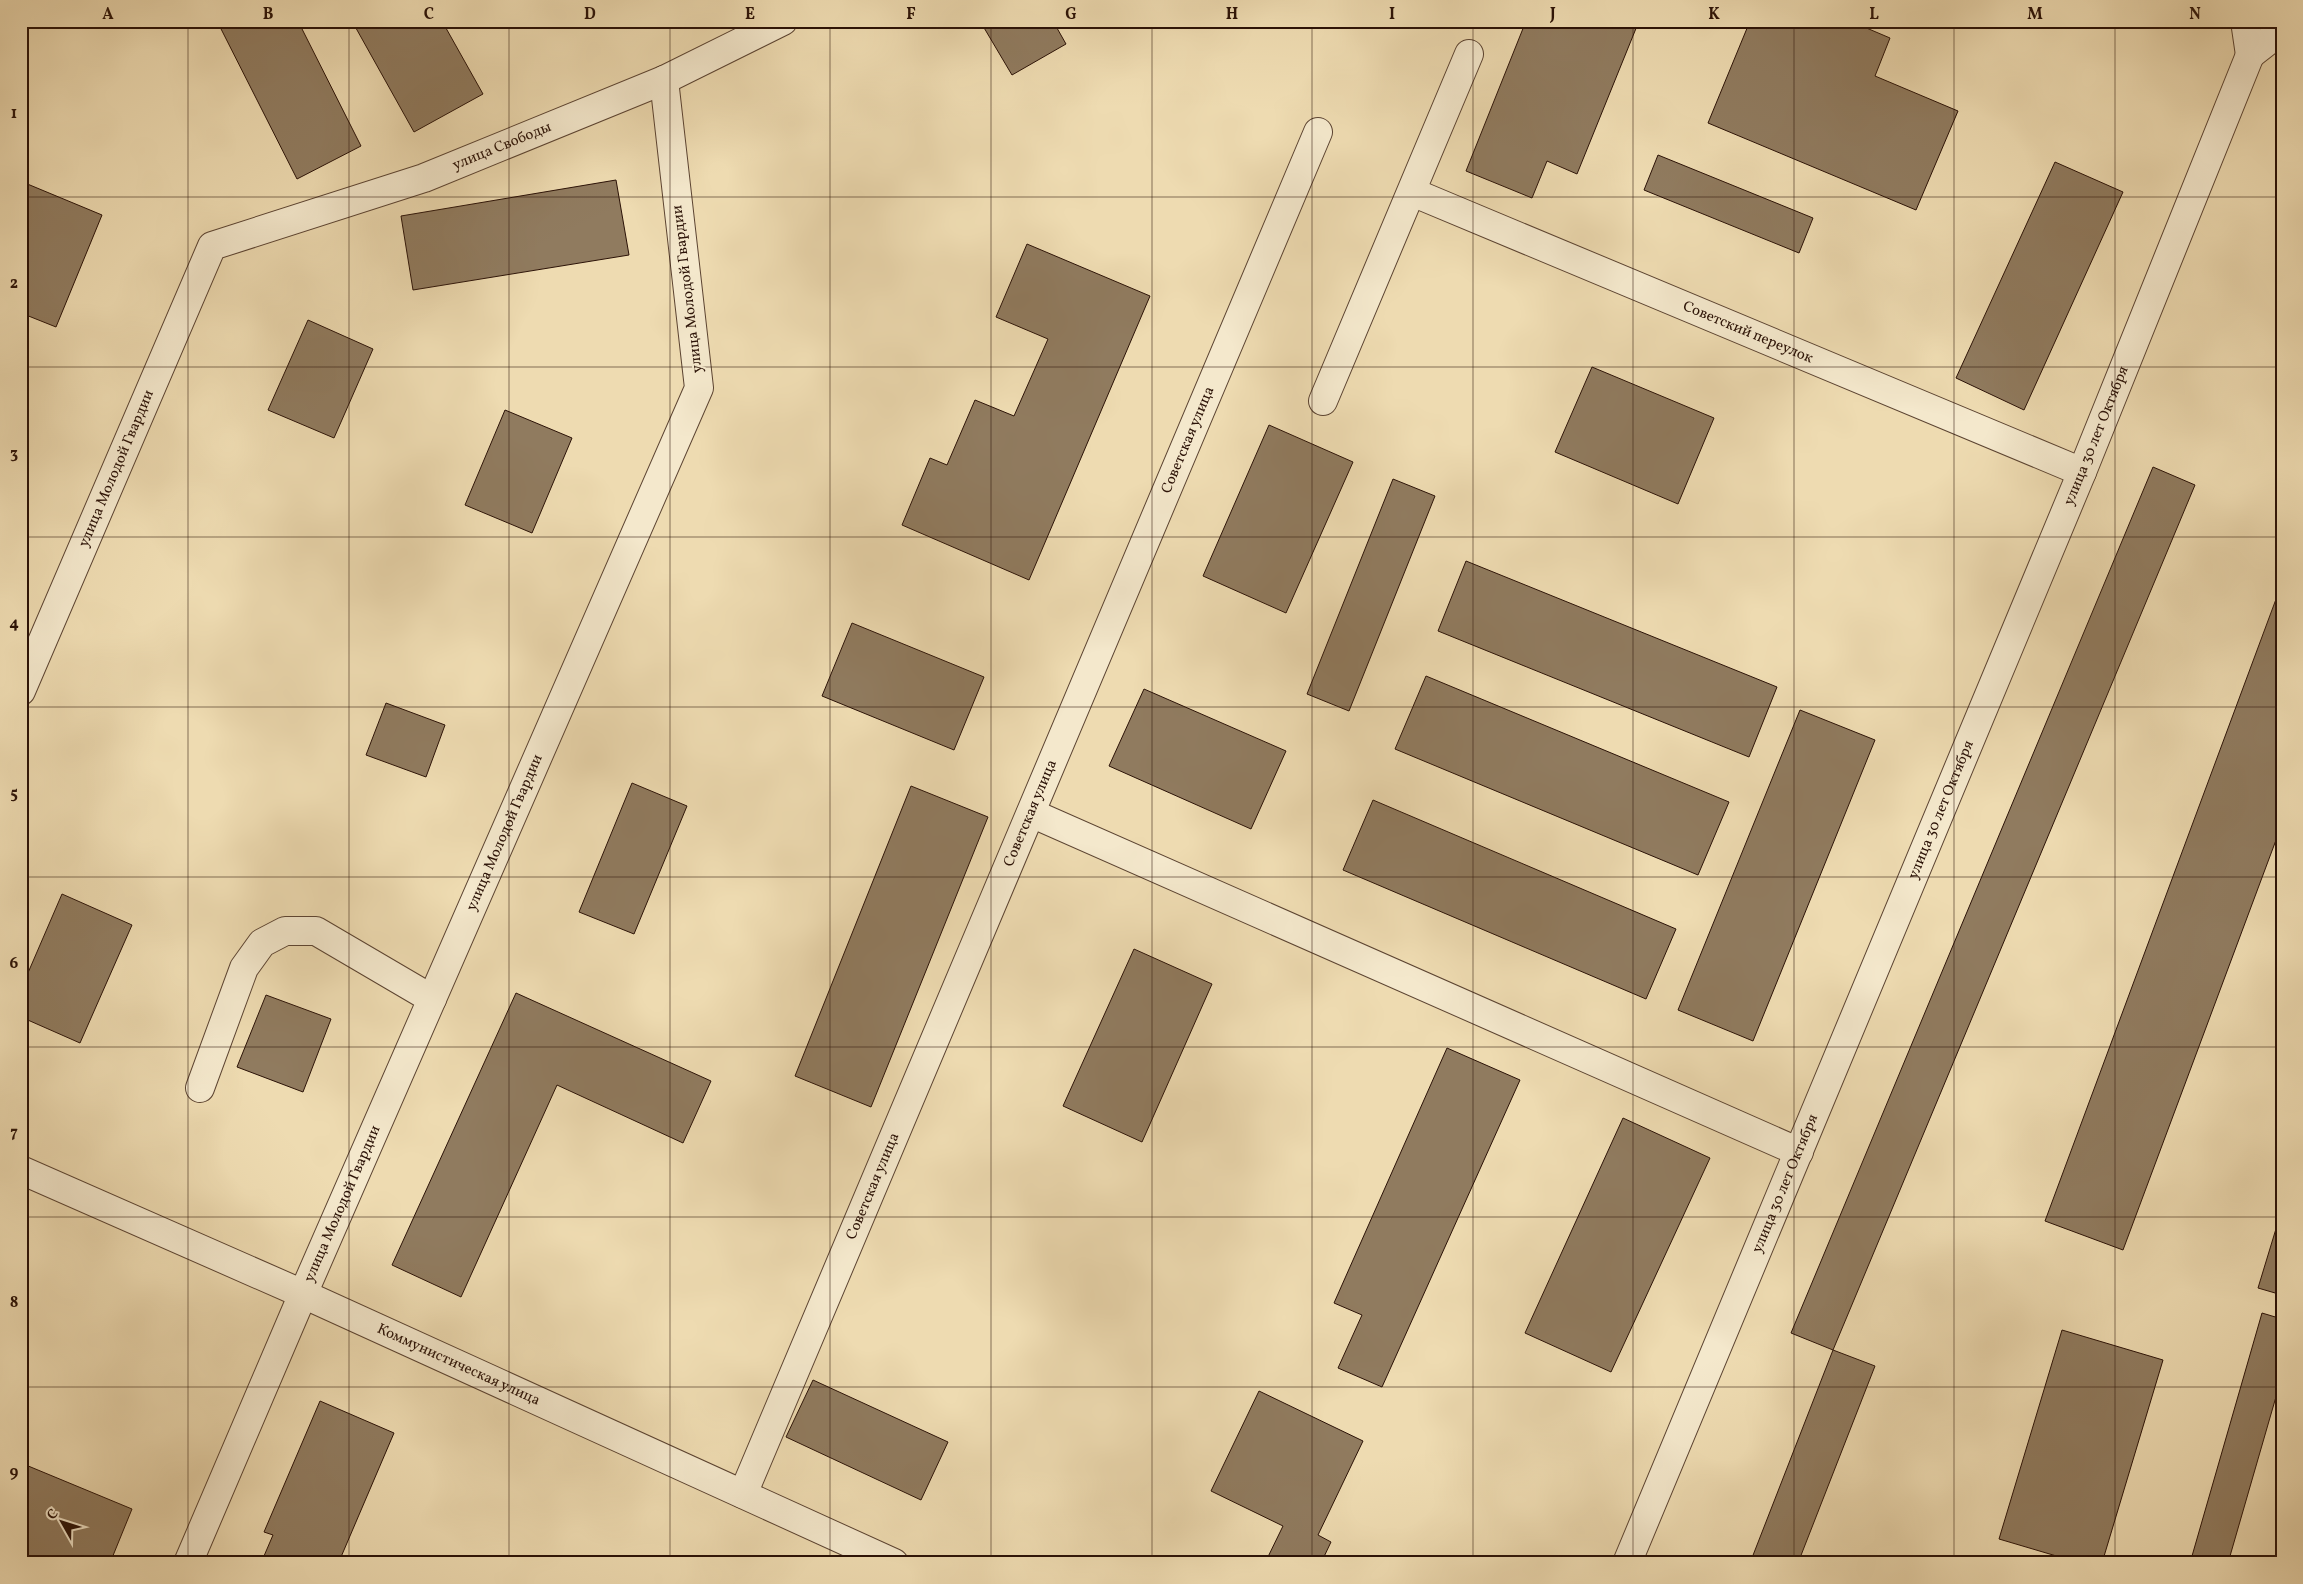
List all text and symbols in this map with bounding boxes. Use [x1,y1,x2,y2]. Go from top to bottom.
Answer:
text: A [102,4,114,26]
text: B [263,4,274,26]
text: C [424,4,434,26]
text: D [584,4,596,26]
text: E [745,4,755,26]
text: F [906,4,916,26]
text: G [1065,4,1077,26]
text: H [1226,4,1238,26]
text: I [1389,4,1395,26]
text: J [1549,4,1556,26]
text: K [1708,4,1720,26]
text: L [1869,4,1879,26]
text: M [2027,4,2043,26]
text: N [2189,4,2201,26]
text: 1 [11,103,17,125]
street label: улица Свободы [449,116,555,176]
street label: улица Молодой Гвардии [667,204,709,374]
text: 2 [10,273,18,295]
street label: Советский переулок [1680,296,1816,369]
street label: улица 30 лет Октября [2059,363,2134,509]
street label: Советская улица [1156,383,1220,497]
street label: улица Молодой Гвардии [73,387,159,550]
text: 3 [10,443,18,465]
text: 4 [9,613,19,635]
street label: улица 30 лет Октября [1903,737,1979,882]
street label: улица Молодой Гвардии [461,751,548,914]
street label: Советская улица [999,756,1062,870]
text: 5 [10,783,18,805]
text: 6 [10,953,19,975]
street label: улица 30 лет Октября [1747,1111,1824,1256]
text: 7 [10,1122,18,1144]
street label: улица Молодой Гвардии [299,1122,386,1286]
street label: Советская улица [841,1130,905,1243]
text: 8 [10,1292,18,1314]
street label: Коммунистическая улица [374,1319,544,1411]
text: 9 [10,1462,19,1484]
north arrow [38,1496,88,1546]
text: С [43,1505,63,1524]

